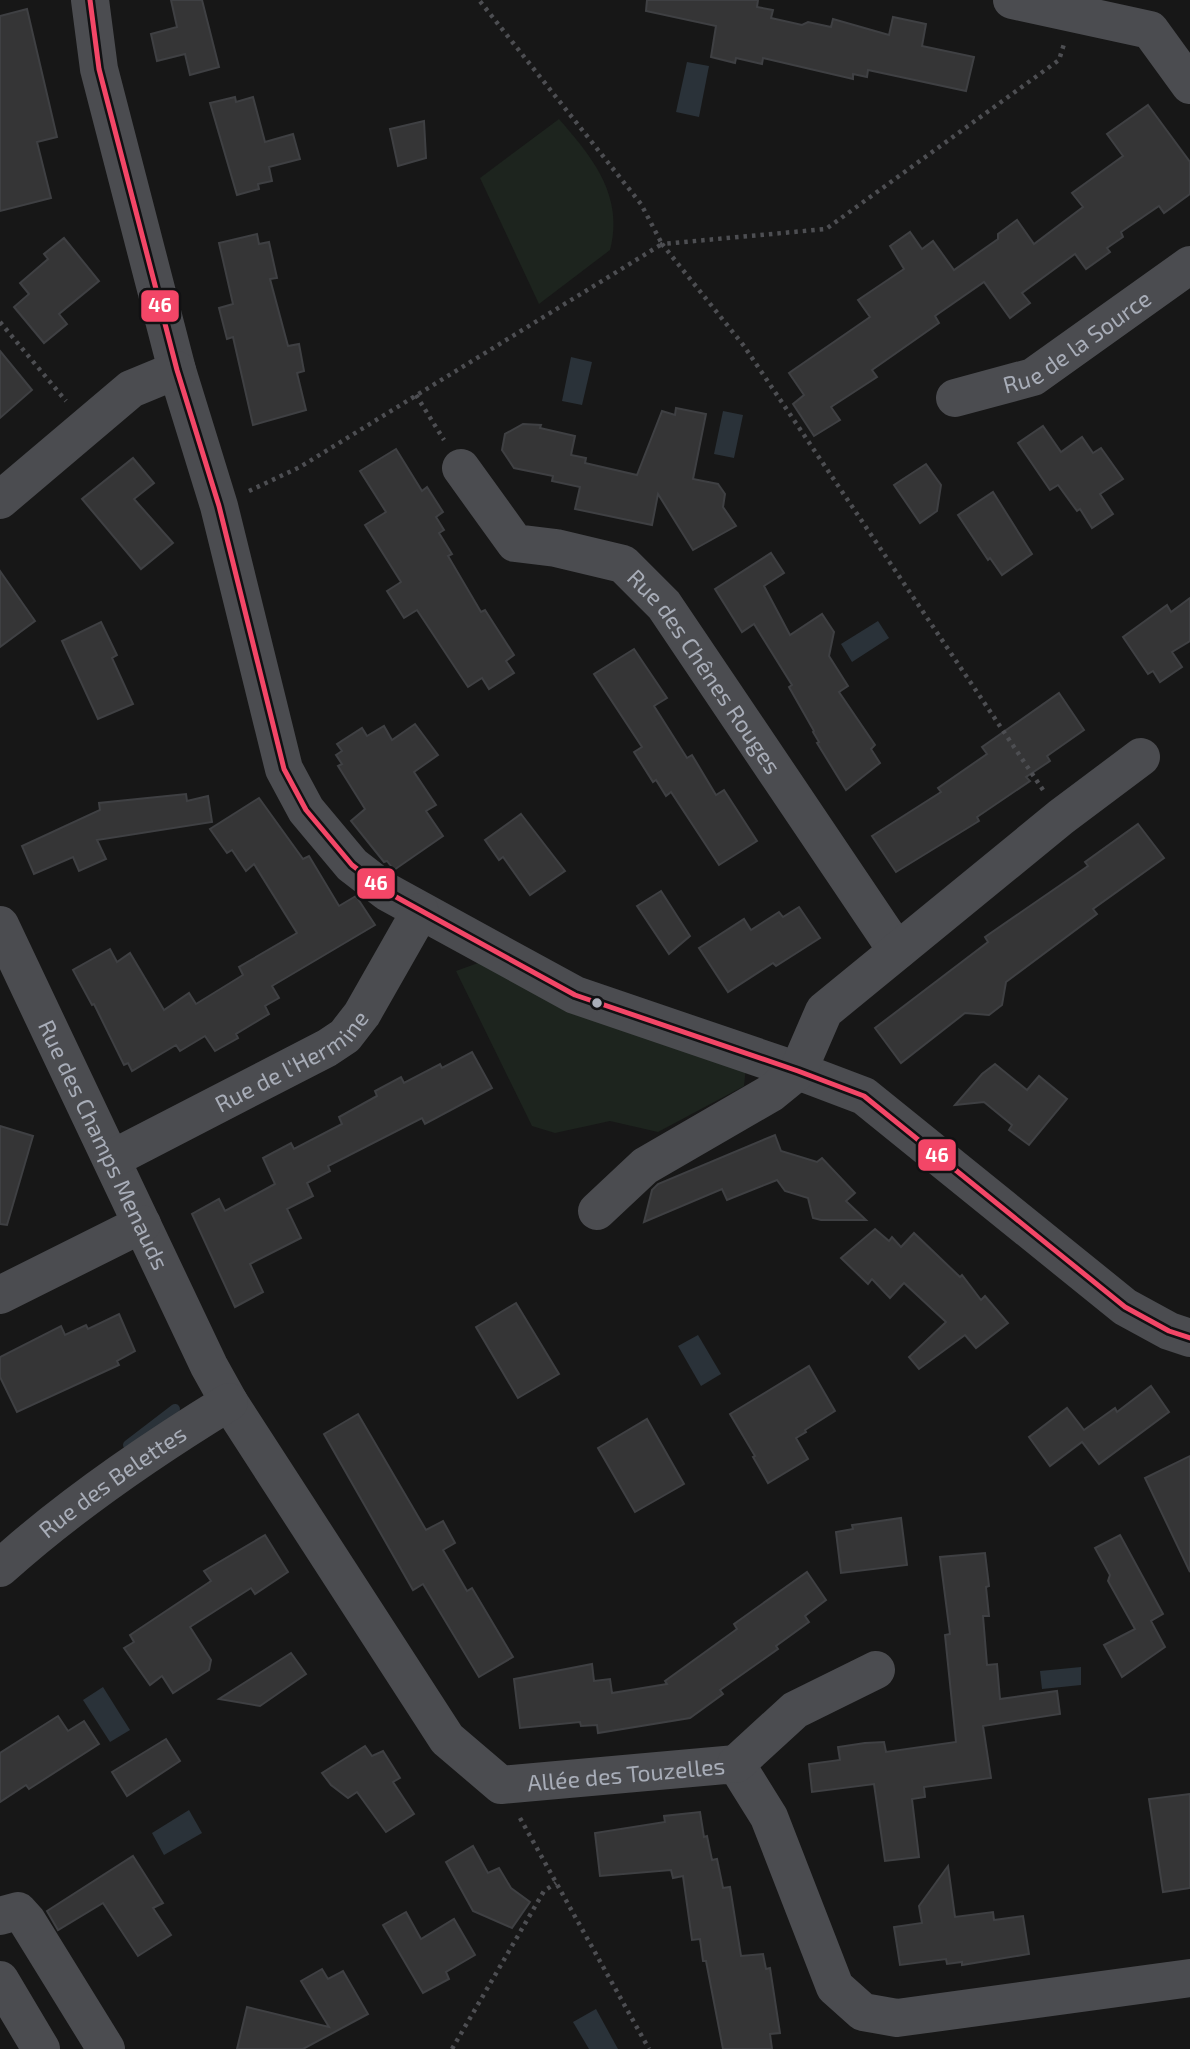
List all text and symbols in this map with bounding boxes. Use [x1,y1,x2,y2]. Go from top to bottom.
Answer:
street label: Rue de la Source [1000,284,1156,398]
line badge: 46 [140,289,180,323]
text: 46 [148,293,172,316]
street label: Rue des Chênes Rouges [622,563,787,779]
line badge: 46 [356,867,396,900]
text: 46 [364,871,388,894]
unlabelled marker [590,996,604,1010]
street label: Rue de l'Hermine [210,1004,374,1118]
street label: Rue des Champs Menauds [33,1015,175,1274]
line badge: 46 [917,1138,957,1172]
text: 46 [925,1143,949,1166]
street label: Rue des Belettes [33,1419,191,1543]
street label: Allée des Touzelles [526,1751,726,1797]

